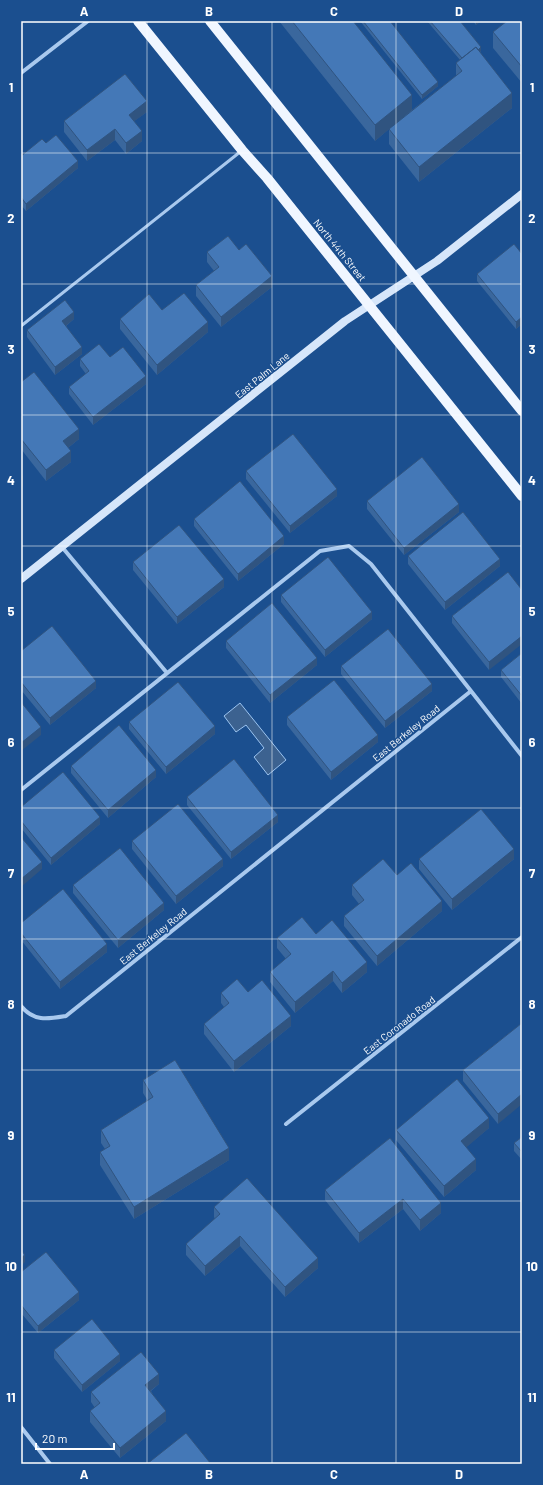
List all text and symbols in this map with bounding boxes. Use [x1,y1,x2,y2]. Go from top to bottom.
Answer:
text: A [80,3,89,19]
text: B [205,3,213,19]
text: C [330,3,338,19]
text: D [455,3,463,19]
text: 1 [9,79,13,95]
text: 1 [530,79,534,95]
text: 2 [7,210,15,226]
text: 2 [528,210,536,226]
street label: North 44th Street [311,217,369,284]
text: 3 [7,341,15,357]
text: 3 [528,341,536,357]
street label: East Palm Lane [232,349,292,401]
text: 4 [7,472,15,488]
text: 4 [528,472,536,488]
text: 5 [7,603,15,619]
text: 5 [528,603,536,619]
street label: East Berkeley Road [370,702,442,764]
text: 6 [8,734,15,750]
text: 6 [529,734,536,750]
text: 7 [8,865,15,881]
text: 7 [529,865,536,881]
street label: East Berkeley Road [117,905,189,967]
street label: East Coronado Road [361,993,437,1057]
text: 8 [7,996,15,1012]
text: 8 [528,996,536,1012]
text: 9 [8,1127,15,1143]
text: 9 [529,1127,536,1143]
text: 10 [5,1258,17,1274]
text: 10 [526,1258,538,1274]
text: 11 [6,1389,16,1405]
text: 11 [527,1389,537,1405]
scale bar [36,1425,114,1451]
text: 20 m [42,1431,68,1445]
text: A [80,1466,89,1482]
text: B [205,1466,213,1482]
text: C [330,1466,338,1482]
text: D [455,1466,463,1482]

